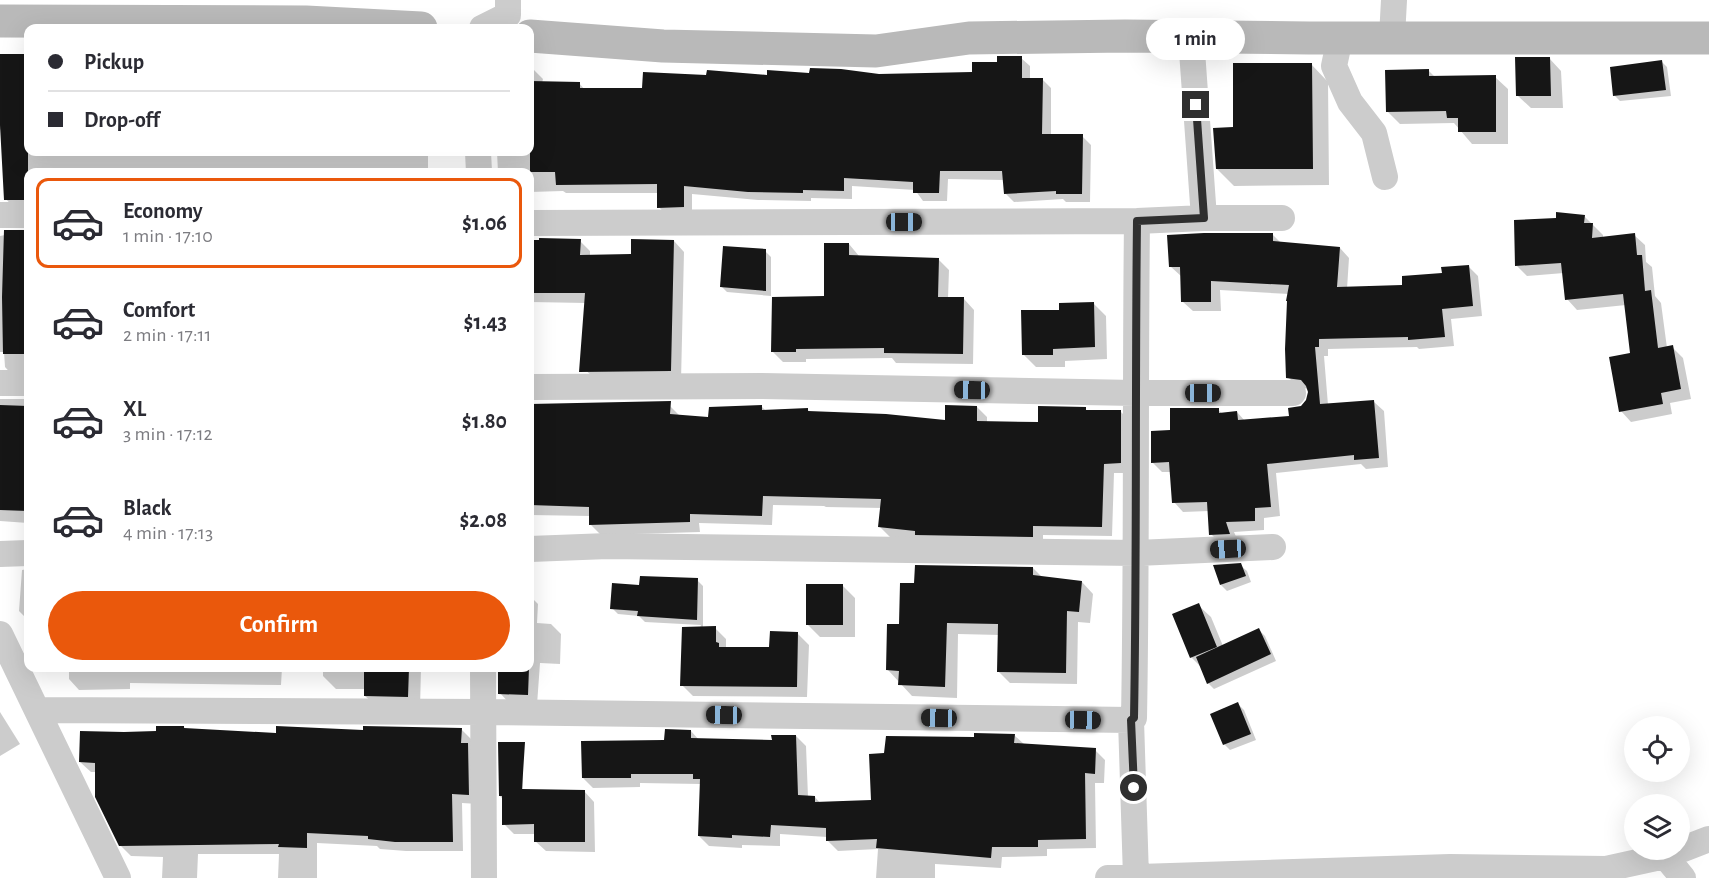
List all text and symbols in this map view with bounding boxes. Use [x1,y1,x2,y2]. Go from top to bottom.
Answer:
callout: 1 min [1146,18,1246,60]
text: 1 min [1174,29,1217,49]
text: Pickup [84,51,144,73]
route end [1182,91,1209,118]
text: Drop-off [84,109,160,131]
icon: car [51,196,105,250]
text: Economy [123,200,203,222]
text: $1.06 [462,212,507,234]
car [886,213,922,231]
text: 1 min · 17:10 [123,226,213,246]
icon: car [51,295,105,349]
text: Comfort [123,299,195,321]
text: $1.43 [464,311,507,333]
text: 2 min · 17:11 [123,325,211,345]
car [954,381,990,399]
car [1185,384,1221,402]
icon: car [51,394,105,448]
text: XL [123,398,146,420]
text: $1.80 [462,410,507,432]
text: 3 min · 17:12 [123,424,213,444]
icon: car [51,493,105,547]
text: Black [123,497,171,519]
text: $2.08 [459,509,507,531]
text: 4 min · 17:13 [123,523,213,543]
car [1210,539,1246,559]
button: Confirm [48,591,510,660]
car [706,706,742,724]
car [921,709,957,727]
car [1065,711,1101,729]
map controls [1624,716,1690,860]
button: locate [1624,716,1690,782]
route start [1120,774,1147,801]
button: layers [1624,794,1690,860]

